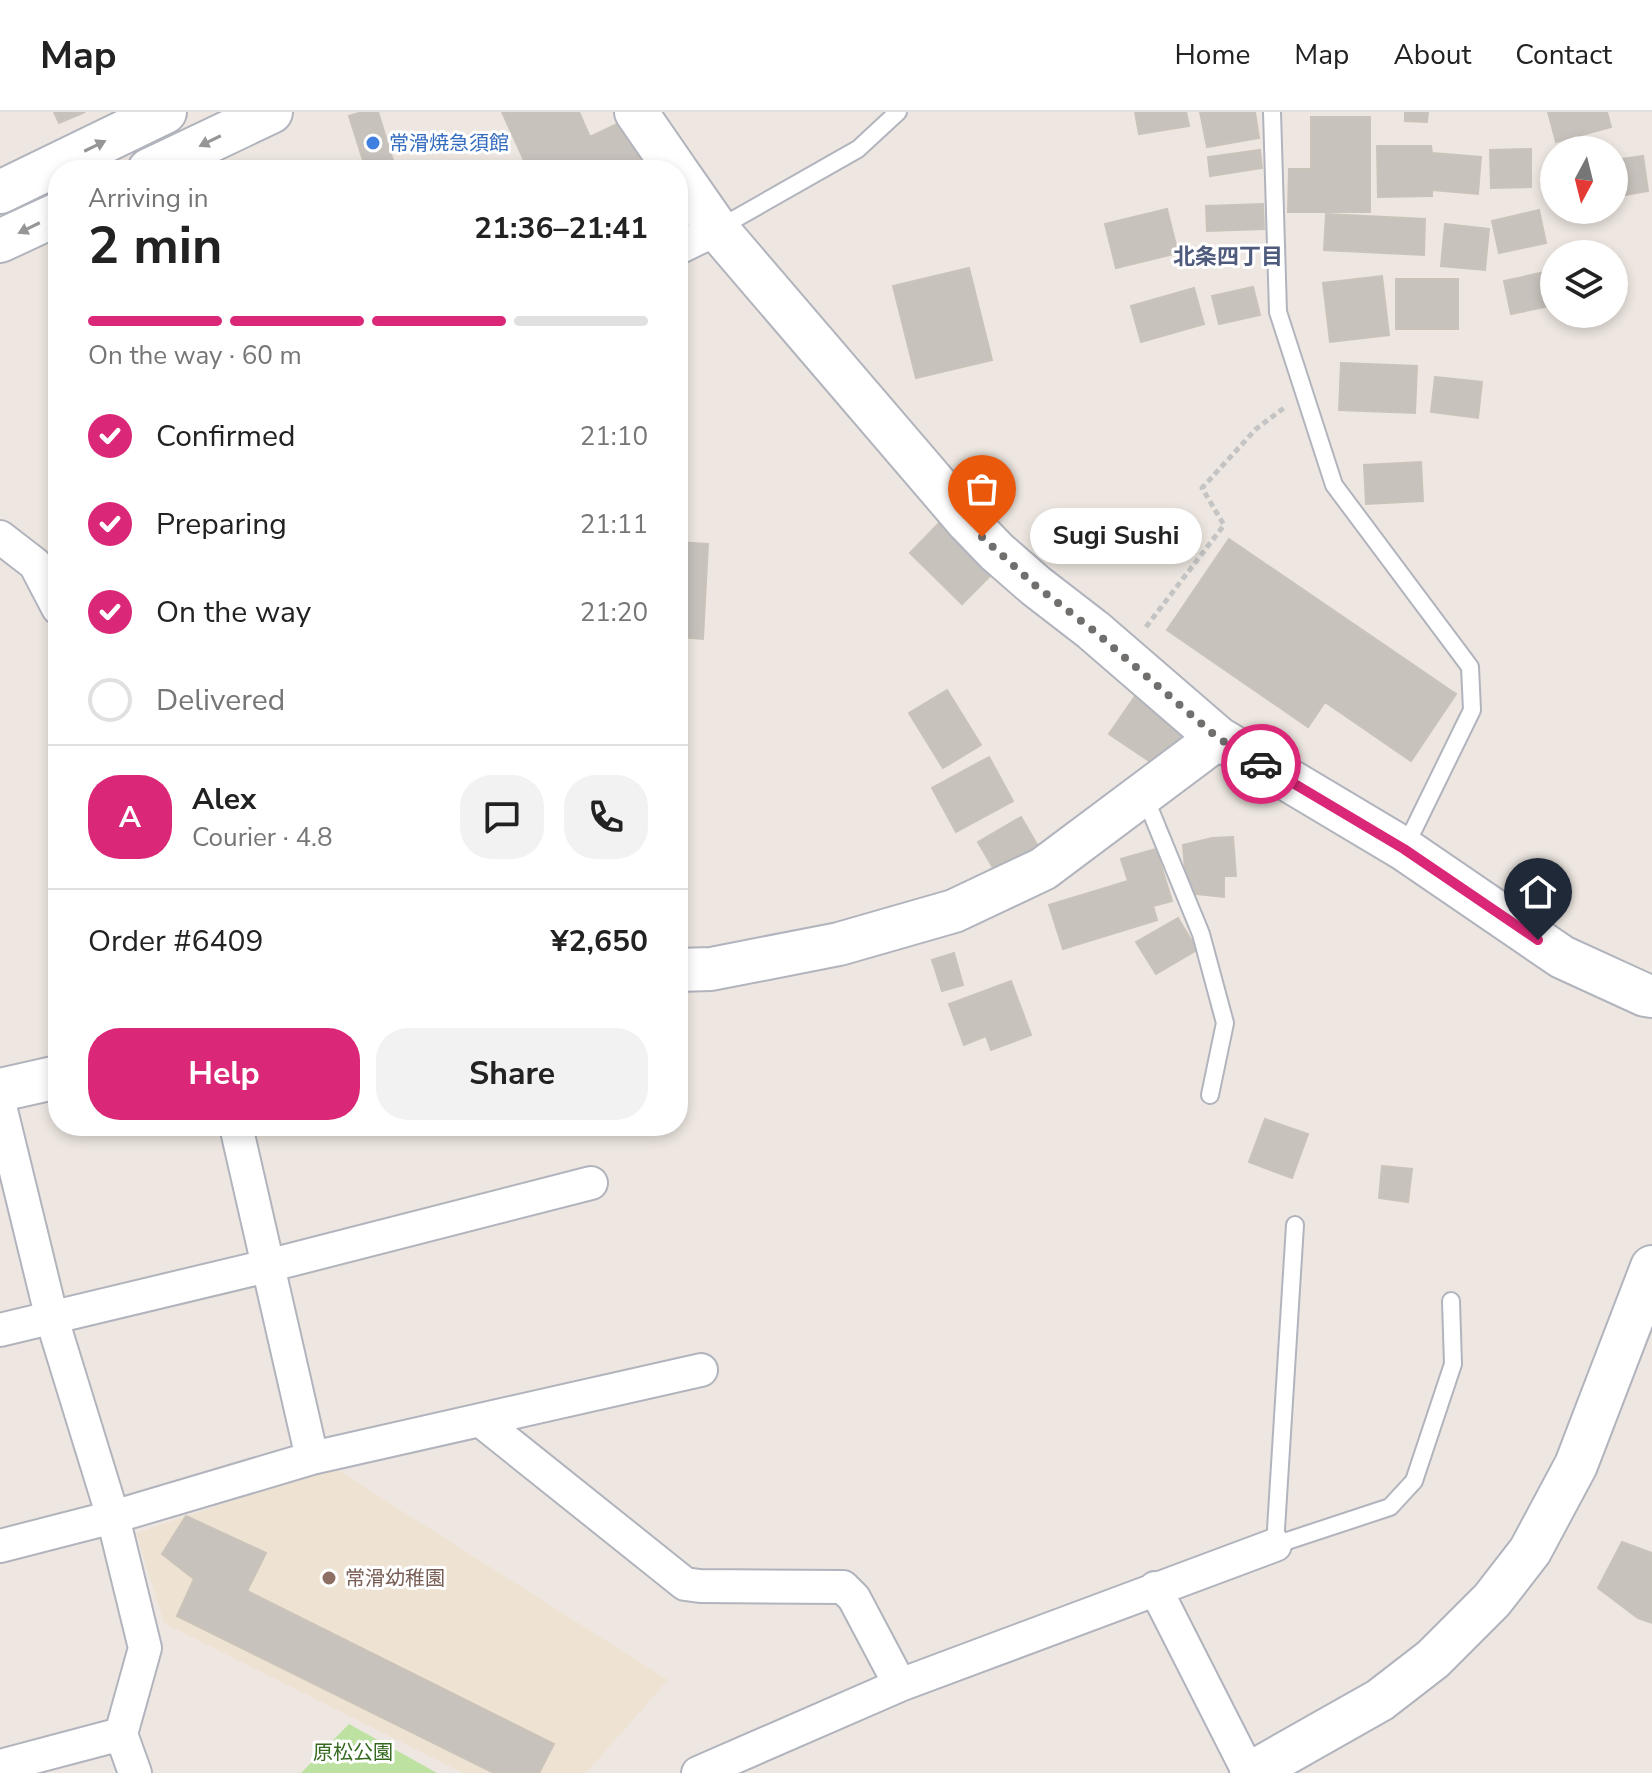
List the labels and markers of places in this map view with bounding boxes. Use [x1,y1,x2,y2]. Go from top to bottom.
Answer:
place label: 常滑焼急須館 [389,130,509,157]
marker: 常滑焼急須館 [364,134,382,152]
pin [948,455,1016,537]
callout: Sugi Sushi [1030,509,1202,565]
pin [1504,858,1572,940]
place label: 常滑幼稚園 [345,1565,445,1592]
marker: 常滑幼稚園 [320,1569,338,1587]

